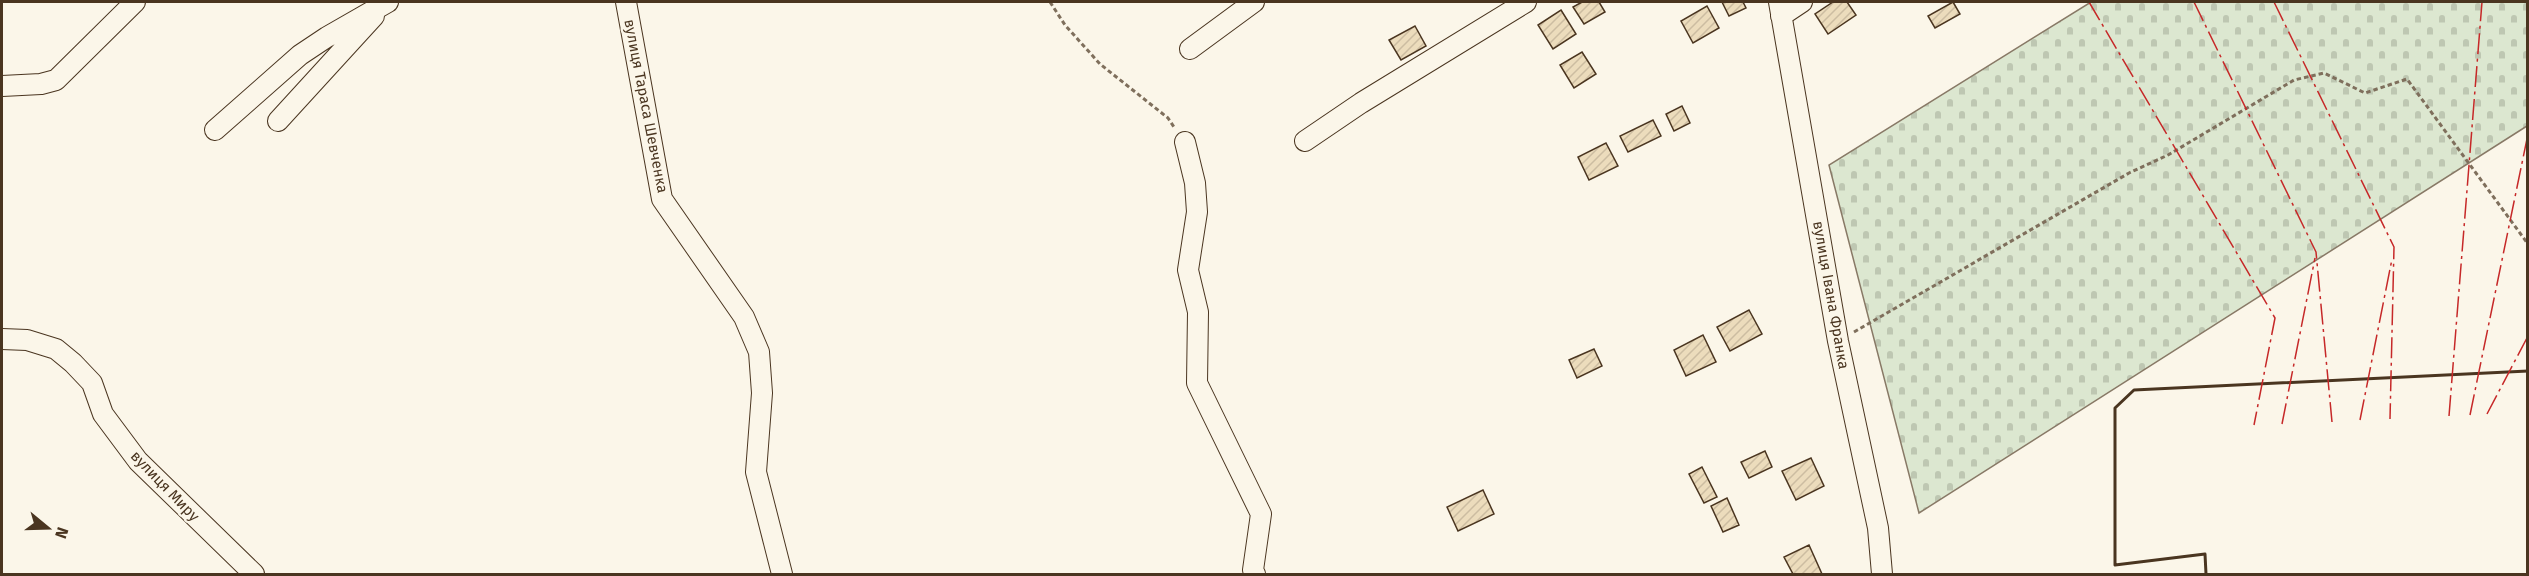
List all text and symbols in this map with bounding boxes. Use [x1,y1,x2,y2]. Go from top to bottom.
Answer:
street label: вулиця Тараса Шевченка [620,18,672,194]
street label: вулиця Івана Франка [1809,220,1853,370]
street label: вулиця Миру [127,447,204,525]
north arrow [18,498,78,558]
text: N [51,525,72,541]

